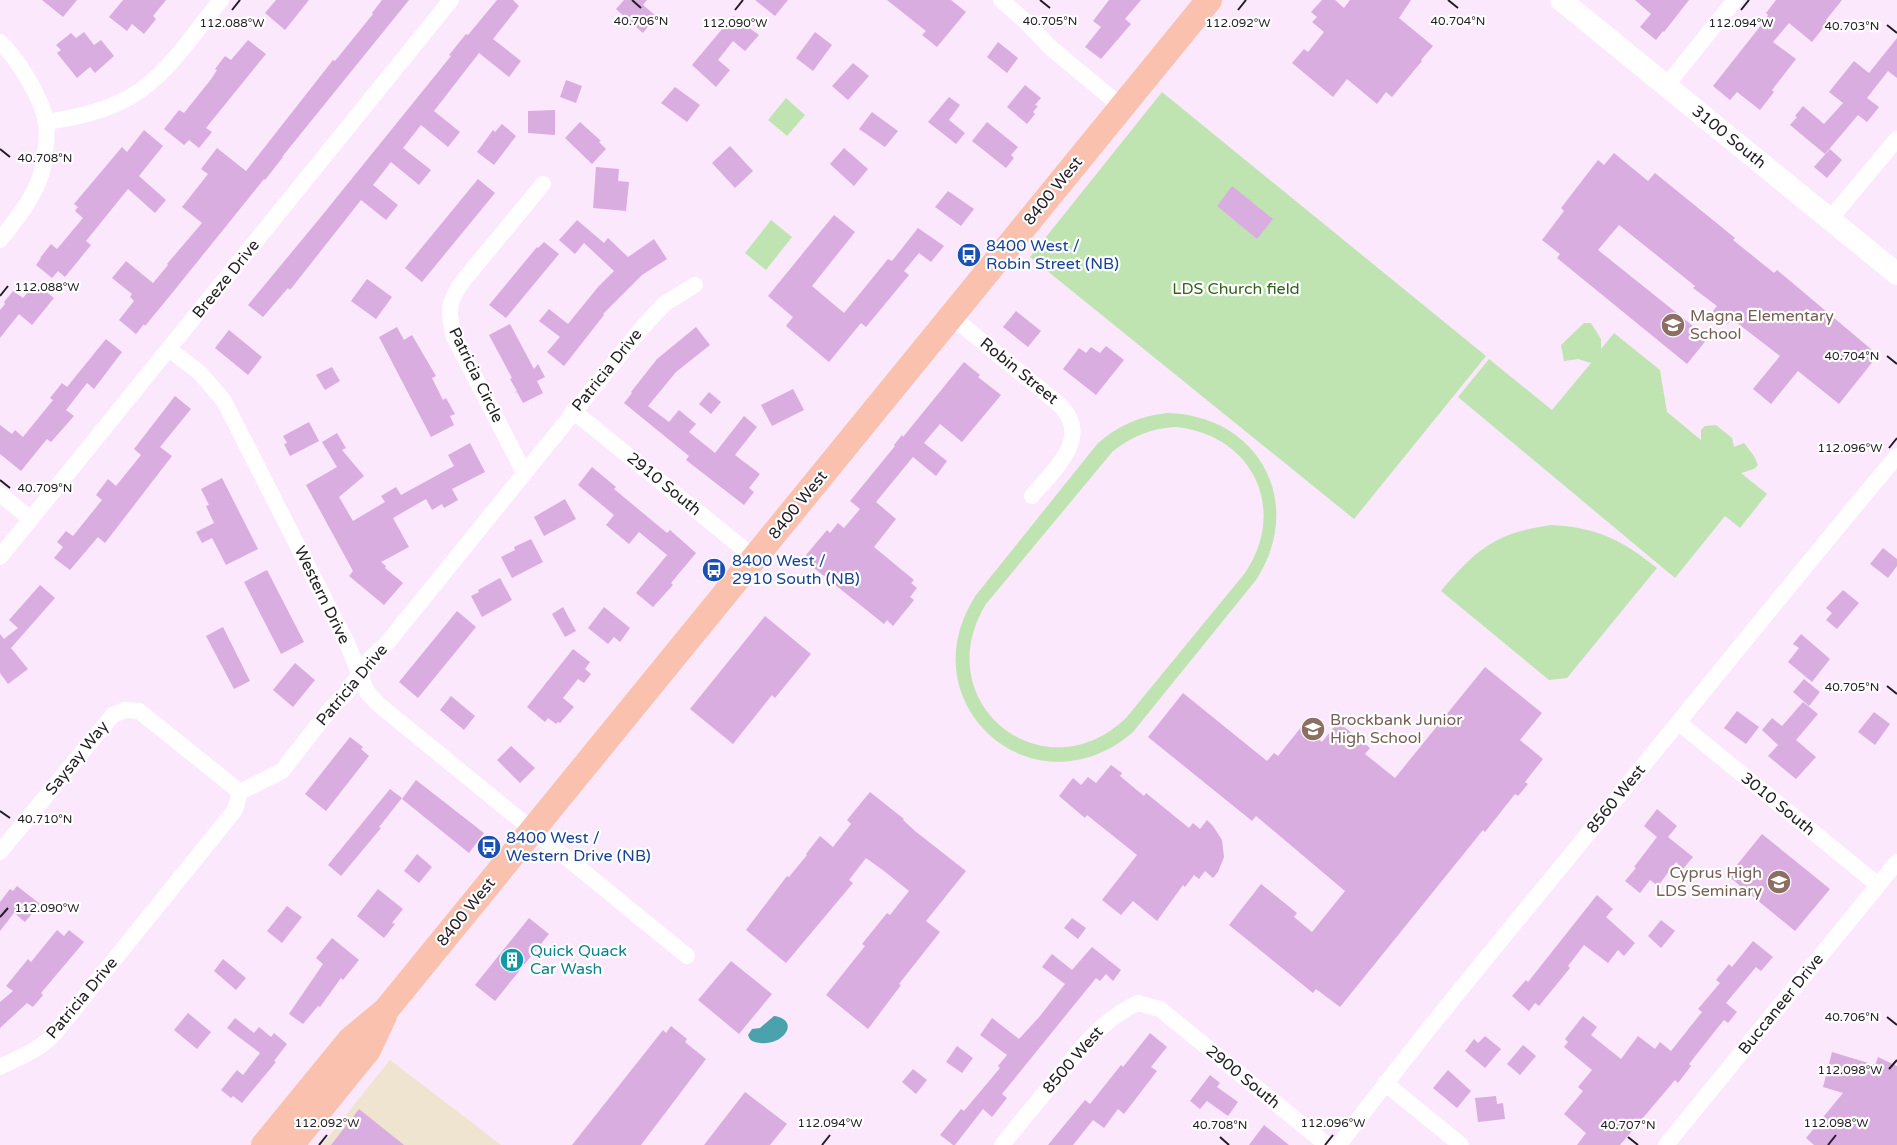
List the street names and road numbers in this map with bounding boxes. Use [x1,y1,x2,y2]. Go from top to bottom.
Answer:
street label: 3100 South [1688,101,1770,173]
street label: 8400 West [1019,153,1087,229]
street label: Breeze Drive [188,236,264,322]
street label: Patricia Circle [444,324,508,426]
street label: Patricia Drive [568,325,646,415]
street label: Robin Street [976,333,1062,409]
street label: 2910 South [623,448,705,520]
street label: 8400 West [764,467,832,543]
street label: Western Drive [290,543,354,647]
street label: Patricia Drive [312,640,392,730]
street label: Saysay Way [41,717,113,799]
street label: 8560 West [1582,761,1650,837]
street label: 3010 South [1737,768,1819,840]
street label: 8400 West [432,874,500,950]
street label: Buccaneer Drive [1734,949,1828,1059]
street label: Patricia Drive [42,953,122,1043]
street label: 8500 West [1038,1022,1108,1098]
street label: 2900 South [1202,1041,1284,1113]

